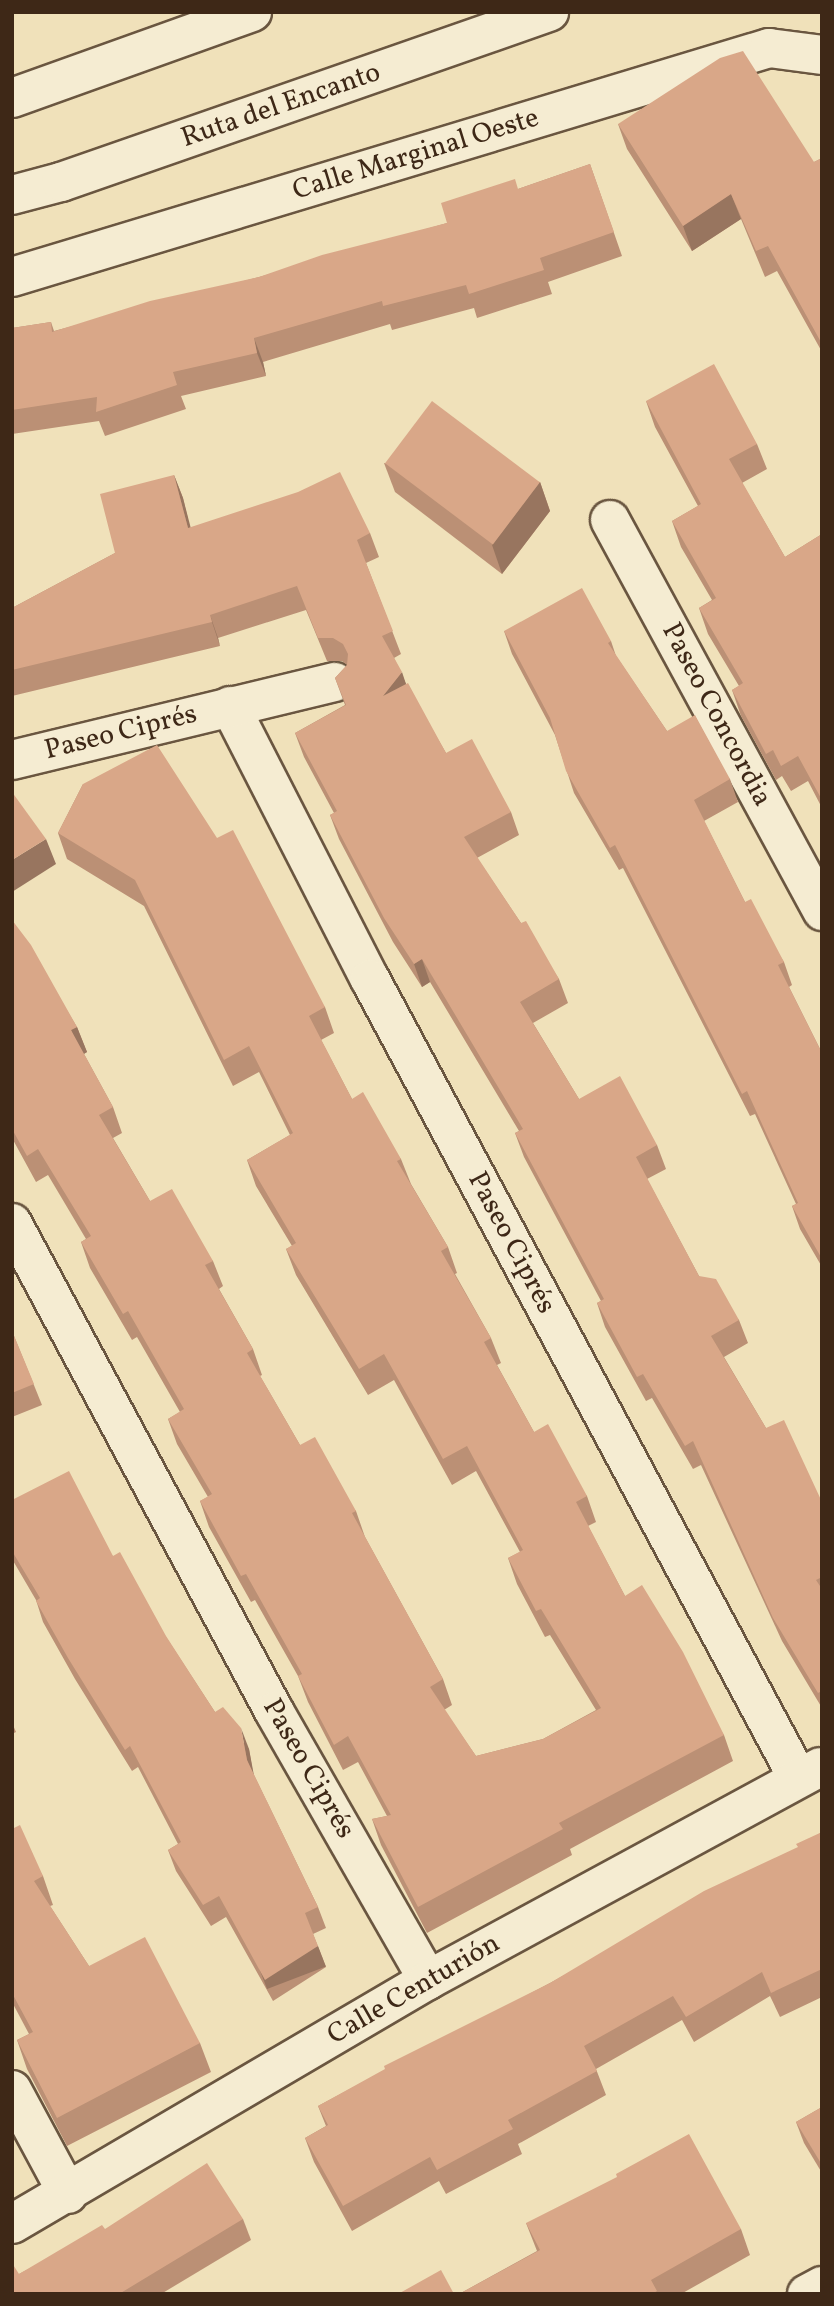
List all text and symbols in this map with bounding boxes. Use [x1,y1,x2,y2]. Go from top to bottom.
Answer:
street label: Ruta del Encanto [177,56,385,156]
street label: Calle Marginal Oeste [289,102,543,208]
street label: Paseo Concordia [653,617,779,813]
street label: Paseo Ciprés [41,698,201,768]
street label: Paseo Ciprés [460,1166,562,1320]
street label: Paseo Ciprés [255,1693,361,1845]
street label: Calle Centurión [322,1927,506,2053]

